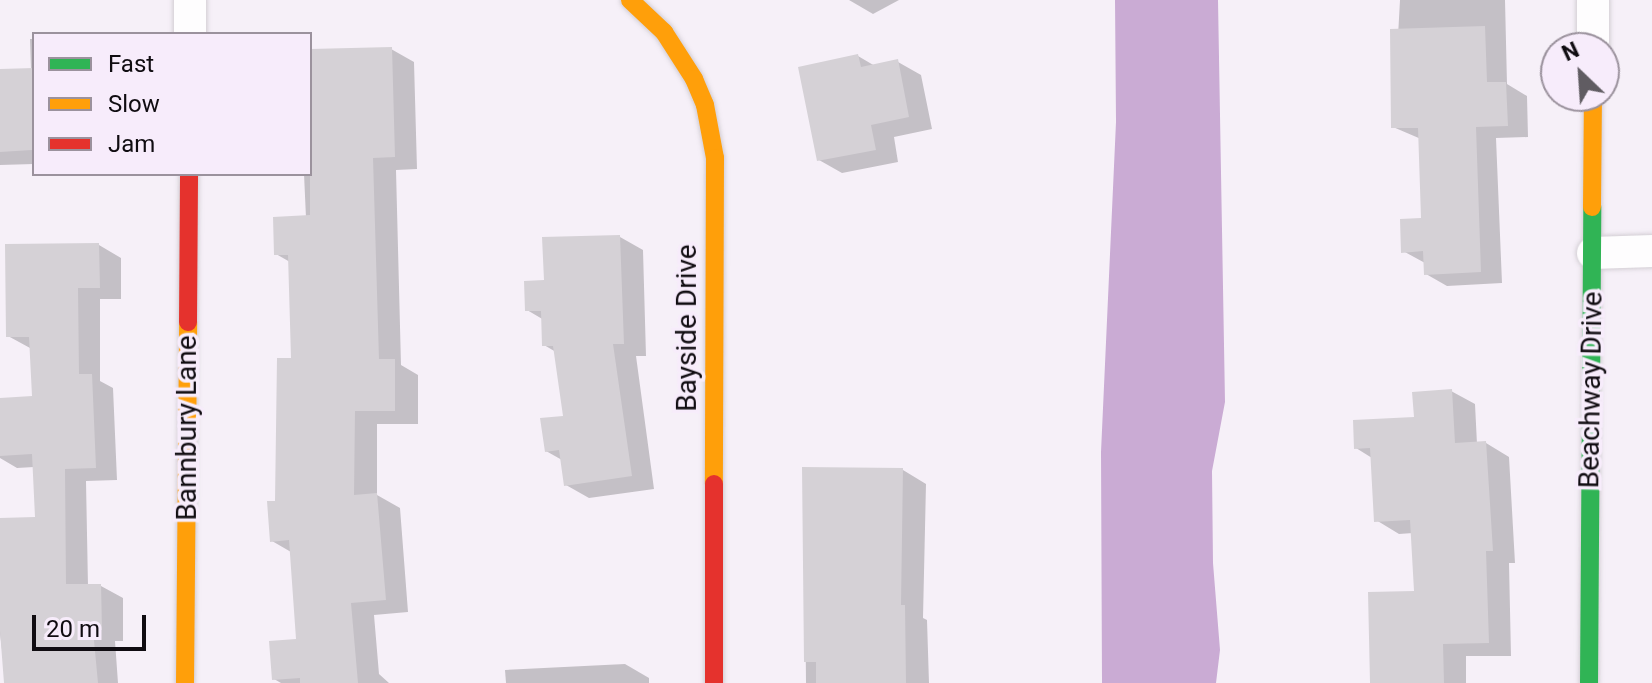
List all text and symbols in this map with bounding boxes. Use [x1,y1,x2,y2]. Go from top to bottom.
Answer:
legend [32,32,312,176]
north arrow [1540,32,1620,112]
text: N [1558,37,1583,66]
text: Fast [108,50,154,78]
text: Slow [108,90,160,118]
text: Jam [108,130,155,158]
street label: Bayside Drive [670,244,704,412]
street label: Beachway Drive [1572,291,1610,489]
street label: Bannbury Lane [170,335,204,521]
scale bar [36,599,150,649]
text: 20 m [46,615,100,643]

